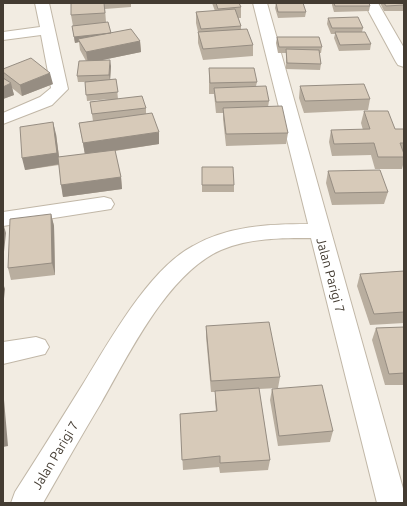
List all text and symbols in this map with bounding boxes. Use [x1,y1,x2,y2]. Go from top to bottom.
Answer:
street label: Jalan Parigi 7 [314,236,348,314]
street label: Jalan Parigi 7 [29,418,81,492]

